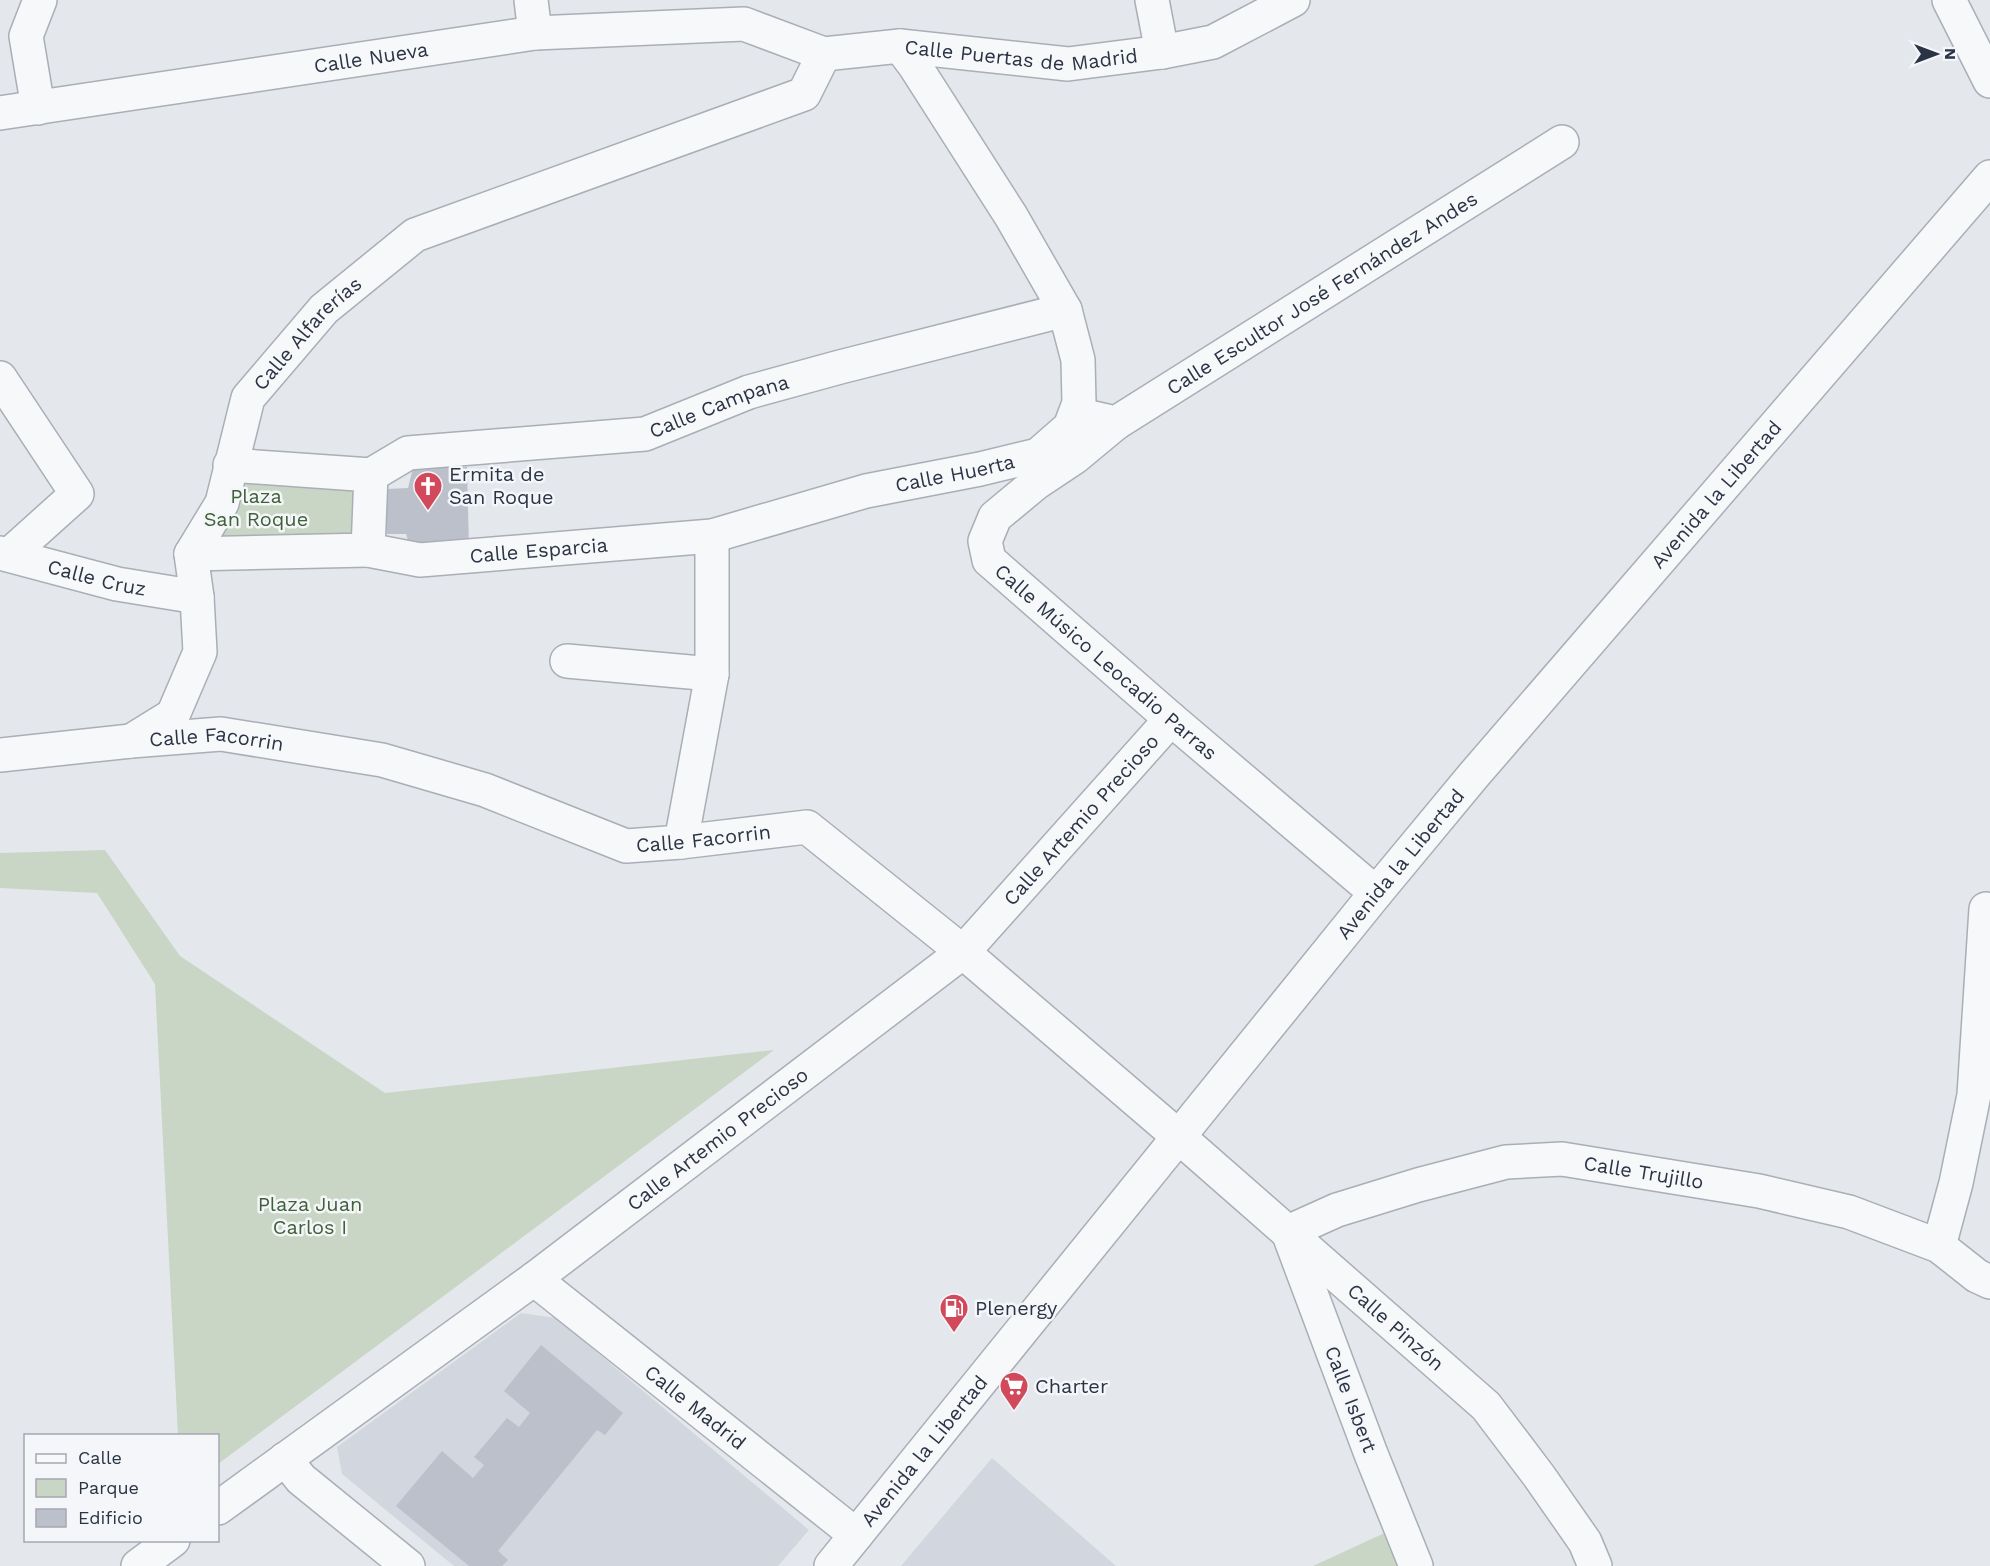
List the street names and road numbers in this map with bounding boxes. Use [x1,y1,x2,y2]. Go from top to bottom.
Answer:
street label: Calle Puertas de Madrid [904,35,1139,76]
street label: Calle Nueva [312,37,430,78]
street label: Calle Escultor José Fernández Andes [1162,186,1482,400]
street label: Calle Alfarerías [248,271,366,395]
street label: Calle Campana [646,370,791,443]
street label: Avenida la Libertad [1646,416,1786,573]
street label: Calle Huerta [893,449,1017,497]
street label: Calle Esparcia [469,533,609,568]
street label: Calle Cruz [45,554,148,601]
street label: Calle Músico Leocadio Parras [990,559,1222,765]
street label: Calle Facorrin [148,721,286,756]
street label: Calle Artemio Precioso [998,729,1164,910]
street label: Avenida la Libertad [1332,784,1469,944]
street label: Calle Facorrin [635,819,772,857]
street label: Calle Artemio Precioso [622,1062,813,1216]
street label: Calle Trujillo [1582,1151,1705,1194]
street label: Calle Pinzón [1343,1278,1449,1376]
street label: Calle Isbert [1320,1342,1382,1456]
street label: Calle Madrid [640,1360,751,1455]
street label: Avenida la Libertad [856,1371,992,1531]

